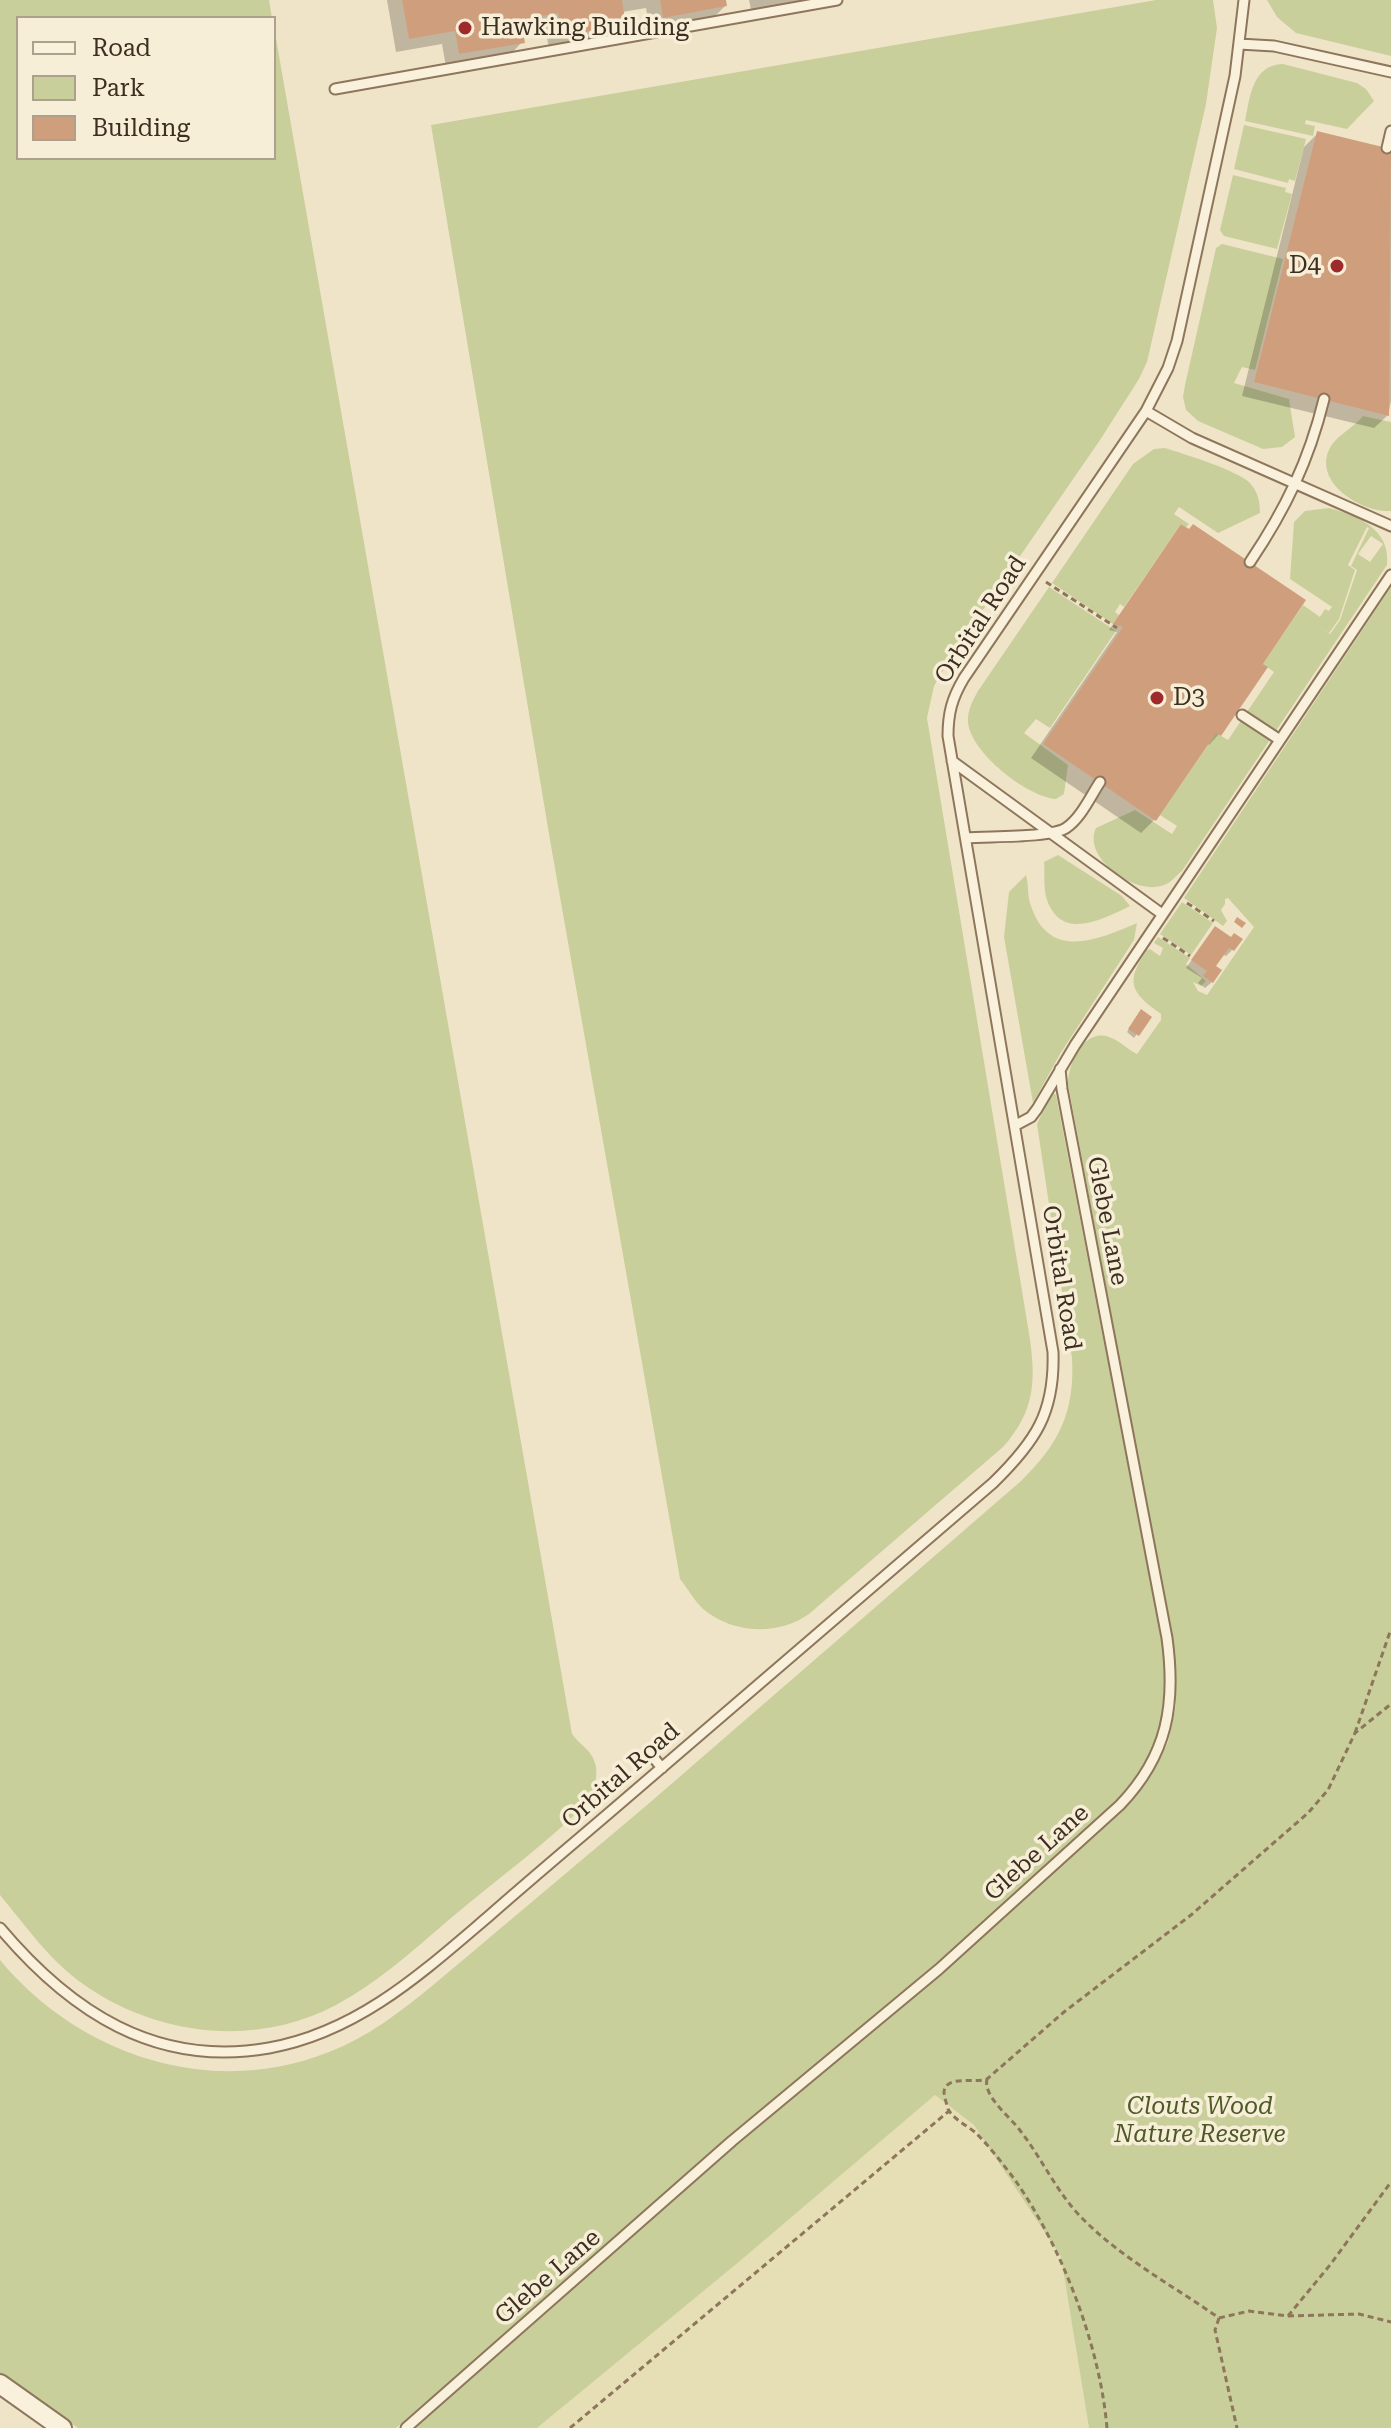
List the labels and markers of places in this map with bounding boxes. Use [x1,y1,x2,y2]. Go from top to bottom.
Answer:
place label: Hawking Building [481,14,689,42]
marker: Hawking Building [456,19,474,37]
place label: D4 [1289,252,1321,280]
marker: D4 [1328,257,1346,275]
place label: D3 [1173,684,1205,712]
marker: D3 [1148,689,1166,707]

